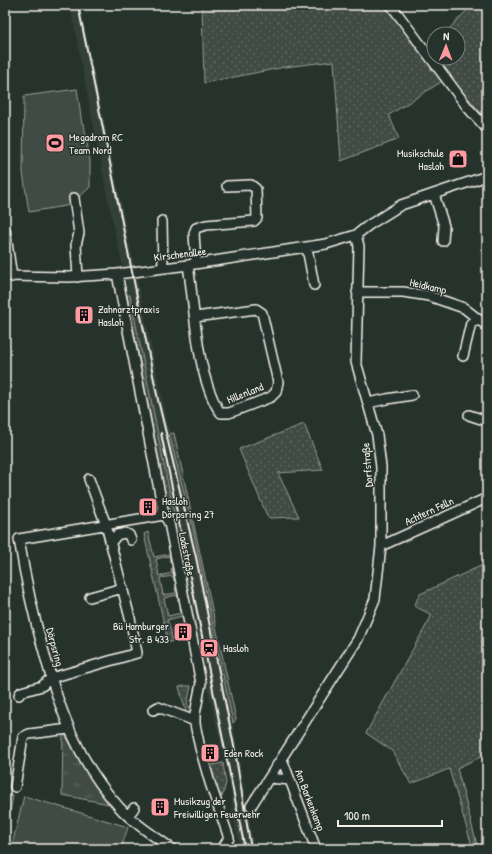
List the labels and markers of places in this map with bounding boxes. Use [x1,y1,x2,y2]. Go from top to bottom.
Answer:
place label: Megadrom RC Team Nord [69,130,123,157]
sports icon: Megadrom RC Team Nord [44,132,66,154]
place label: Musikschule Hasloh [397,146,445,173]
shop icon: Musikschule Hasloh [447,148,469,170]
place label: Zahnarztpraxis Hasloh [98,302,159,329]
building icon: Zahnarztpraxis Hasloh [73,304,95,326]
place label: Hasloh Dörpsring 27 [162,494,215,521]
building icon: Hasloh Dörpsring 27 [137,496,159,518]
place label: Bü Hamburger Str. B 433 [113,619,170,646]
building icon: Bü Hamburger Str. B 433 [172,621,194,643]
station icon: Hasloh [198,637,220,659]
place label: Hasloh [223,641,249,655]
building icon: Eden Rock [199,742,221,764]
place label: Eden Rock [224,746,264,760]
place label: Musikzug der Freiwilligen Feuerwehr [173,794,261,821]
building icon: Musikzug der Freiwilligen Feuerwehr [149,796,171,818]

